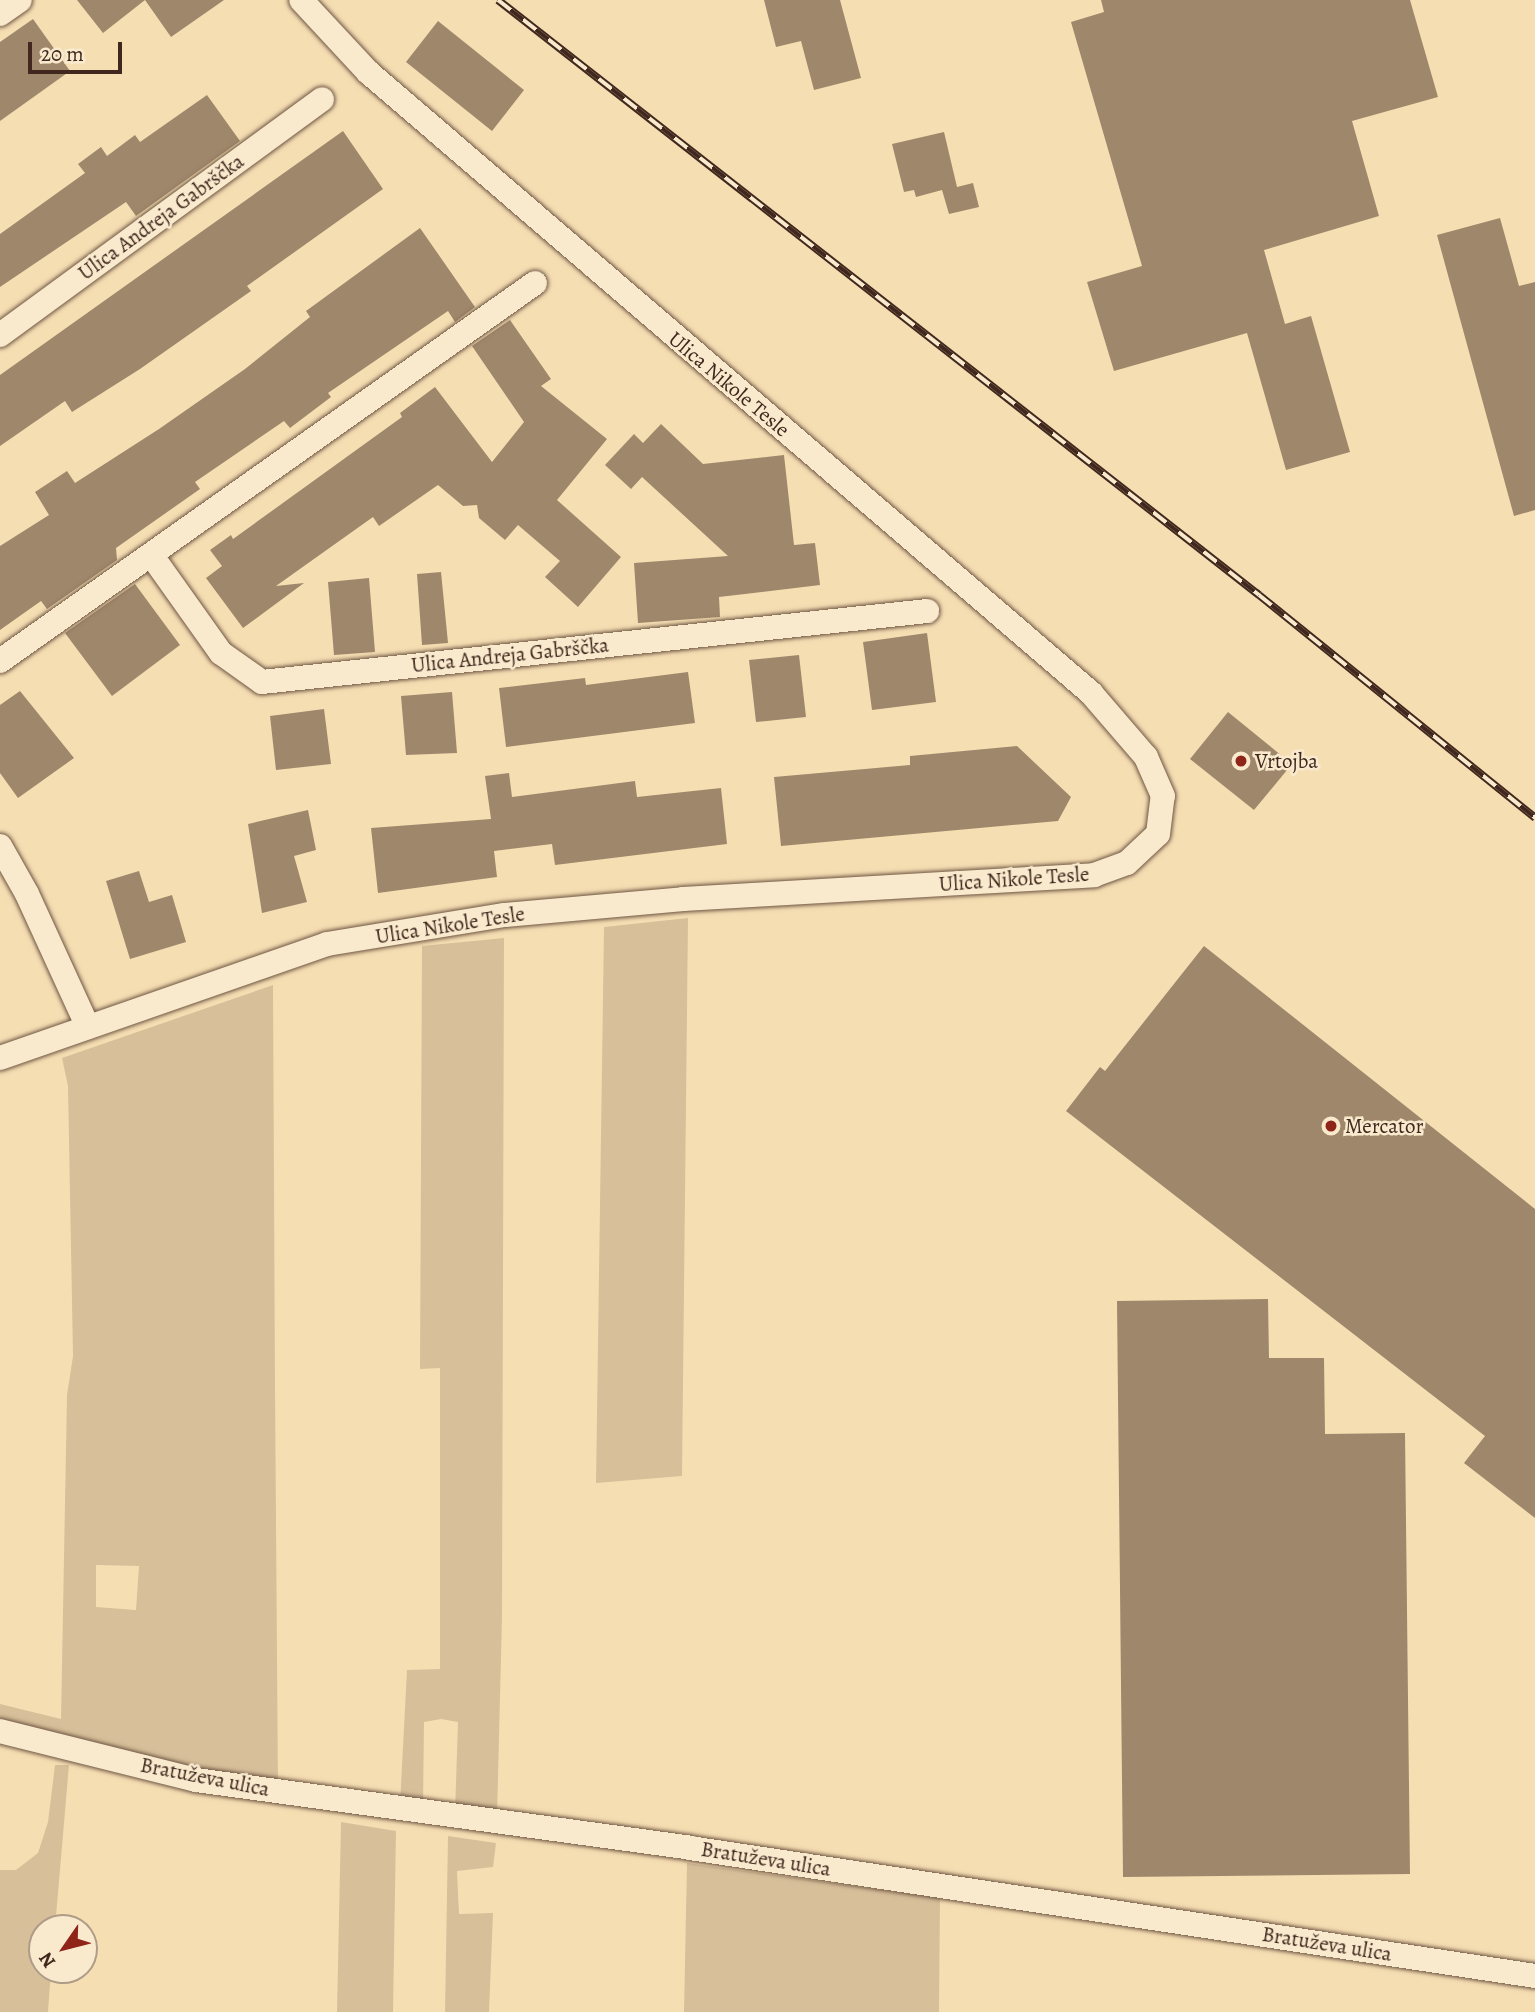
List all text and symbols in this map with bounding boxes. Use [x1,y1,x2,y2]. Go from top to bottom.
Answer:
scale bar [32,28,126,72]
text: 20 m [41,40,84,68]
street label: Ulica Andreja Gabrščka [73,148,249,286]
street label: Ulica Nikole Tesle [663,326,795,442]
street label: Ulica Andreja Gabrščka [410,632,610,678]
place label: Vrtojba [1255,748,1318,774]
marker: Vrtojba [1233,753,1249,769]
street label: Ulica Nikole Tesle [938,861,1090,897]
street label: Ulica Nikole Tesle [374,901,526,949]
place label: Mercator [1345,1113,1424,1139]
marker: Mercator [1323,1118,1339,1134]
street label: Bratuževa ulica [138,1752,272,1802]
street label: Bratuževa ulica [699,1836,833,1882]
north arrow [28,1914,98,1984]
street label: Bratuževa ulica [1260,1921,1394,1967]
text: N [33,1947,62,1973]

